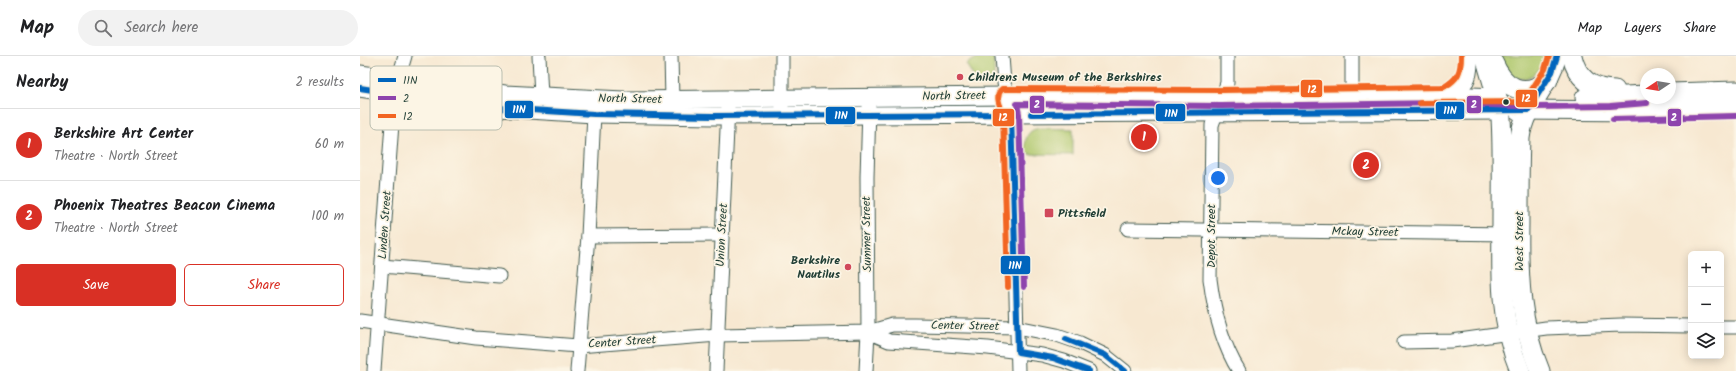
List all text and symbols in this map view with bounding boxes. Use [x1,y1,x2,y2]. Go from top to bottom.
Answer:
search box [78,10,358,46]
text: Map [20,13,54,43]
text: Search here [124,16,198,40]
icon: search [92,17,114,39]
text: Map [1578,17,1602,39]
text: Layers [1624,17,1662,39]
text: Share [1684,17,1716,39]
legend [370,66,502,130]
place label: Childrens Museum of the Berkshires [968,68,1162,87]
north arrow [1640,68,1676,104]
text: Nearby [16,69,68,96]
text: 2 results [296,72,344,93]
text: 11N [403,72,418,90]
marker: Childrens Museum of the Berkshires [955,72,965,82]
line badge: 12 [1300,79,1323,98]
text: 12 [1307,81,1317,99]
street label: North Street [922,86,986,106]
street label: North Street [598,89,662,109]
line badge: 12 [1515,89,1538,108]
text: 2 [403,90,409,108]
text: 12 [1521,90,1531,108]
line badge: 2 [1029,95,1045,114]
line badge: 2 [1466,95,1482,114]
text: 2 [1034,96,1040,114]
text: 2 [1471,96,1477,114]
unlabelled marker [1501,97,1511,107]
line badge: 11N [504,100,534,119]
text: 11N [512,101,526,119]
line badge: 11N [1435,101,1465,120]
text: 11N [1443,102,1457,120]
line badge: 11N [1155,103,1186,122]
text: 11N [1164,105,1178,123]
line badge: 11N [825,106,856,125]
text: 11N [834,107,848,125]
text: 12 [403,108,413,126]
line badge: 12 [992,108,1015,127]
line badge: 2 [1667,108,1682,127]
text: 12 [998,109,1008,127]
text: 2 [1671,109,1677,127]
text: Berkshire Art Center [54,122,193,146]
pin: 1 [1131,122,1157,152]
text: 1 [27,134,31,155]
text: 60 m [315,134,344,155]
text: Theatre · North Street [54,146,178,167]
pin: 2 [1353,150,1379,180]
your location [1208,168,1228,188]
street label: Linden Street [373,190,397,260]
text: Phoenix Theatres Beacon Cinema [54,194,275,218]
street label: Summer Street [857,196,877,272]
street label: Union Street [711,202,733,267]
place label: Pittsfield [1058,204,1106,223]
street label: Depot Street [1202,204,1221,268]
text: 2 [25,206,33,227]
text: 100 m [311,206,344,227]
marker: Pittsfield [1043,207,1055,219]
street label: West Street [1510,211,1529,271]
text: Theatre · North Street [54,218,178,239]
street label: Mckay Street [1331,222,1399,242]
place label: Berkshire Nautilus [791,251,840,284]
map controls [1688,251,1724,359]
button: + [1688,251,1724,287]
line badge: 11N [1000,255,1031,275]
text: 11N [1008,257,1022,275]
marker: Berkshire Nautilus [843,262,853,272]
button: Save [16,264,176,306]
button: Share [184,264,344,306]
button: − [1688,287,1724,323]
street label: Center Street [931,316,1000,336]
button: layers [1688,323,1724,359]
street label: Center Street [587,330,657,354]

